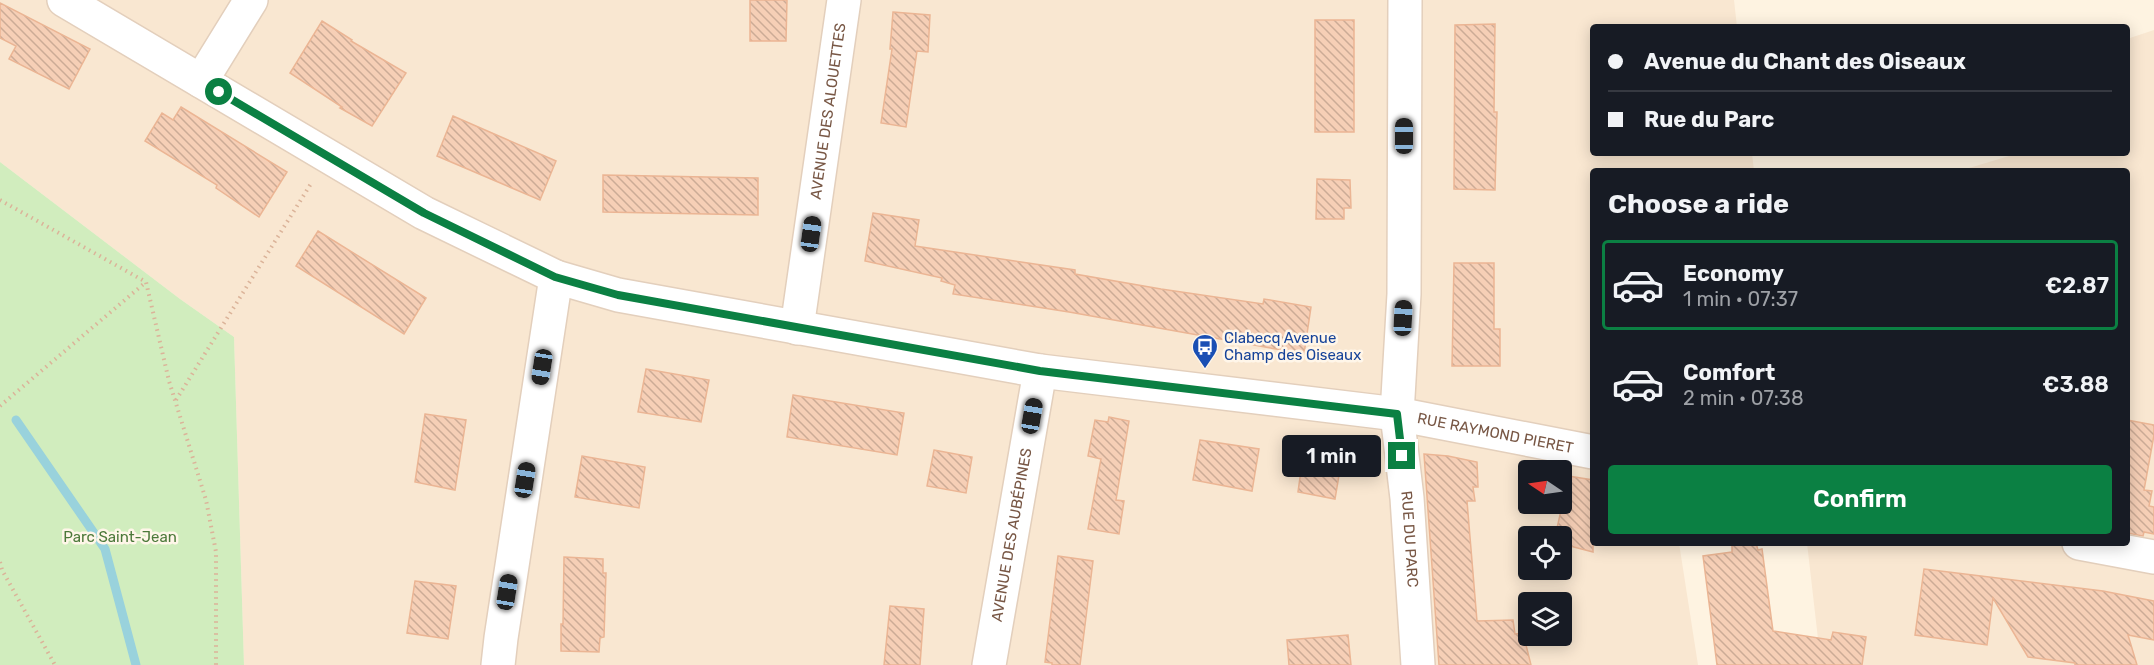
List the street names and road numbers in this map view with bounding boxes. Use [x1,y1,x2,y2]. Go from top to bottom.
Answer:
street label: AVENUE DES ALOUETTES [807,22,850,201]
street label: RUE RAYMOND PIERET [1416,409,1575,457]
street label: AVENUE DES AUBÉPINES [988,447,1035,623]
street label: RUE DU PARC [1397,490,1422,588]

